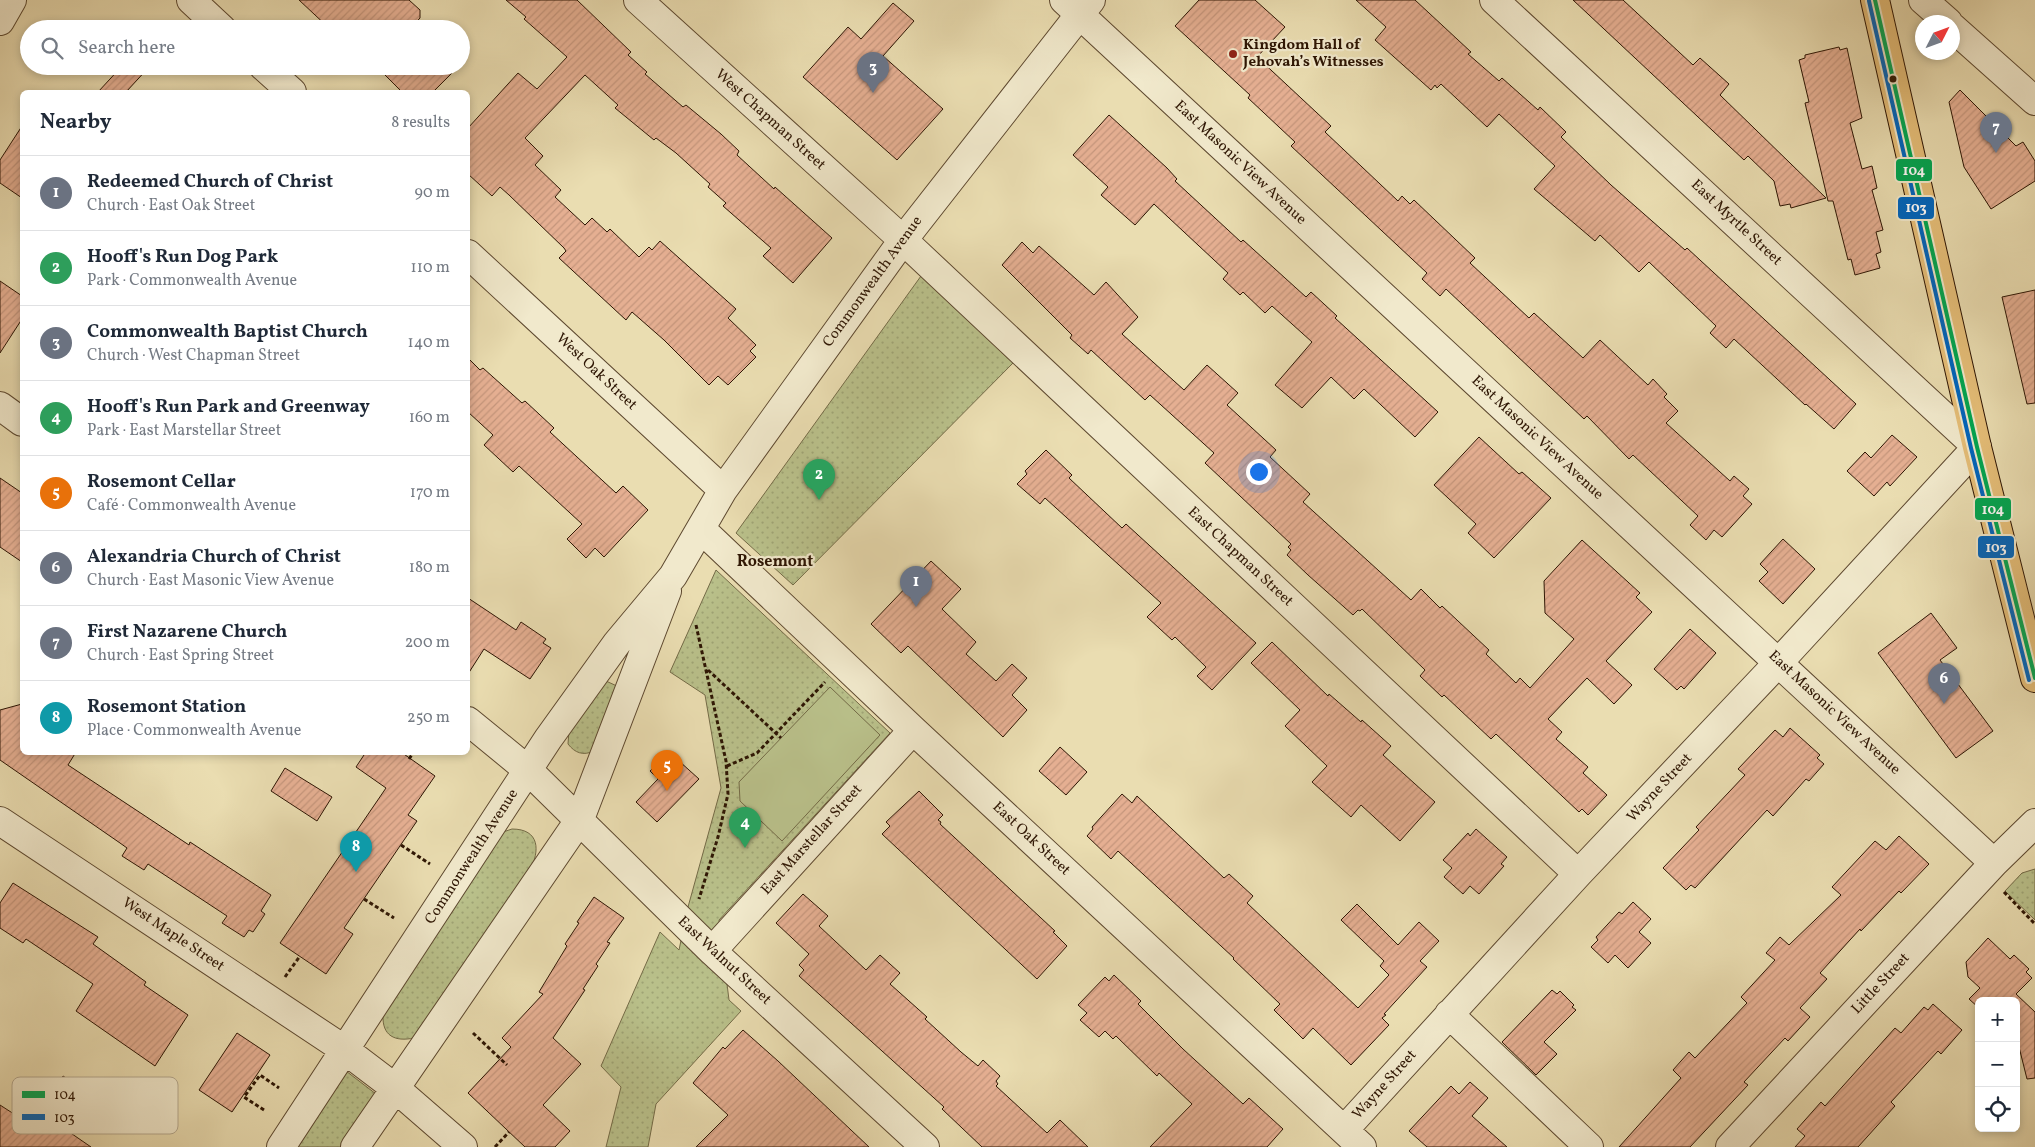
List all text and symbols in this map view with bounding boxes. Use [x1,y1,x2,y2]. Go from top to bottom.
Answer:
north arrow [1915,15,1960,60]
search box [20,20,470,75]
icon: search [38,34,66,62]
text: Search here [78,35,175,61]
place label: Kingdom Hall of Jehovah’s Witnesses [1242,35,1384,73]
marker: Kingdom Hall of Jehovah’s Witnesses [1227,48,1239,60]
pin: 3 [857,52,889,93]
street label: West Chapman Street [710,65,830,175]
unlabelled marker [1888,74,1898,84]
street label: East Masonic View Avenue [1169,96,1311,230]
text: Nearby [40,108,111,137]
text: 8 results [391,112,450,134]
pin: 7 [1980,112,2012,153]
line badge: 104 [1895,158,1933,182]
text: 104 [1903,162,1926,181]
text: Redeemed Church of Christ [87,169,333,195]
street label: East Myrtle Street [1686,175,1786,271]
text: 1 [53,182,59,204]
text: 90 m [414,182,450,204]
text: Church · East Oak Street [87,195,255,217]
line badge: 103 [1897,196,1935,220]
text: 103 [1905,199,1927,218]
street label: Commonwealth Avenue [818,212,928,352]
text: Hooff's Run Dog Park [87,244,278,270]
text: 2 [52,257,60,279]
text: 110 m [411,257,450,279]
text: Park · Commonwealth Avenue [87,270,297,292]
text: Commonwealth Baptist Church [87,319,368,345]
street label: West Oak Street [551,329,641,415]
text: 3 [52,332,60,354]
text: 140 m [408,332,450,354]
text: Church · West Chapman Street [87,345,300,367]
street label: East Masonic View Avenue [1466,371,1608,505]
text: Hooff's Run Park and Greenway [87,394,370,420]
text: 4 [51,407,61,429]
text: 160 m [409,407,450,429]
text: Park · East Marstellar Street [87,420,281,442]
pin: 2 [803,459,835,500]
your location [1246,459,1272,485]
text: Rosemont Cellar [87,469,236,495]
text: 5 [52,482,60,504]
text: 170 m [410,482,450,504]
text: Café · Commonwealth Avenue [87,495,296,517]
line badge: 104 [1974,497,2012,521]
text: 104 [1982,501,2005,520]
street label: East Chapman Street [1182,502,1298,612]
line badge: 103 [1977,535,2015,559]
text: 103 [1985,539,2007,558]
text: Alexandria Church of Christ [87,544,341,570]
district label: Rosemont [737,551,813,573]
text: 6 [52,557,60,579]
text: 180 m [409,557,450,579]
pin: 1 [900,566,932,607]
text: Church · East Masonic View Avenue [87,570,334,592]
text: First Nazarene Church [87,619,287,645]
text: 7 [52,632,60,654]
text: 200 m [405,632,450,654]
text: Church · East Spring Street [87,645,274,667]
street label: East Masonic View Avenue [1763,646,1905,780]
pin: 6 [1928,663,1960,704]
text: Rosemont Station [87,694,246,720]
text: 8 [52,707,60,729]
text: 250 m [407,707,450,729]
text: Place · Commonwealth Avenue [87,720,301,742]
street label: Wayne Street [1622,749,1698,827]
pin: 5 [651,750,683,791]
street label: East Marstellar Street [756,780,868,900]
street label: Commonwealth Avenue [420,785,524,929]
street label: East Oak Street [987,797,1075,881]
pin: 4 [729,807,761,848]
pin: 8 [340,831,372,872]
street label: West Maple Street [118,893,228,977]
street label: East Walnut Street [672,912,776,1010]
street label: Little Street [1847,949,1915,1019]
map controls [1975,997,2020,1132]
button: + [1975,997,2020,1042]
button: − [1975,1042,2020,1087]
street label: Wayne Street [1348,1045,1422,1125]
legend [12,1077,178,1134]
text: 104 [54,1086,76,1105]
button: locate [1975,1087,2020,1132]
text: 103 [54,1109,75,1128]

